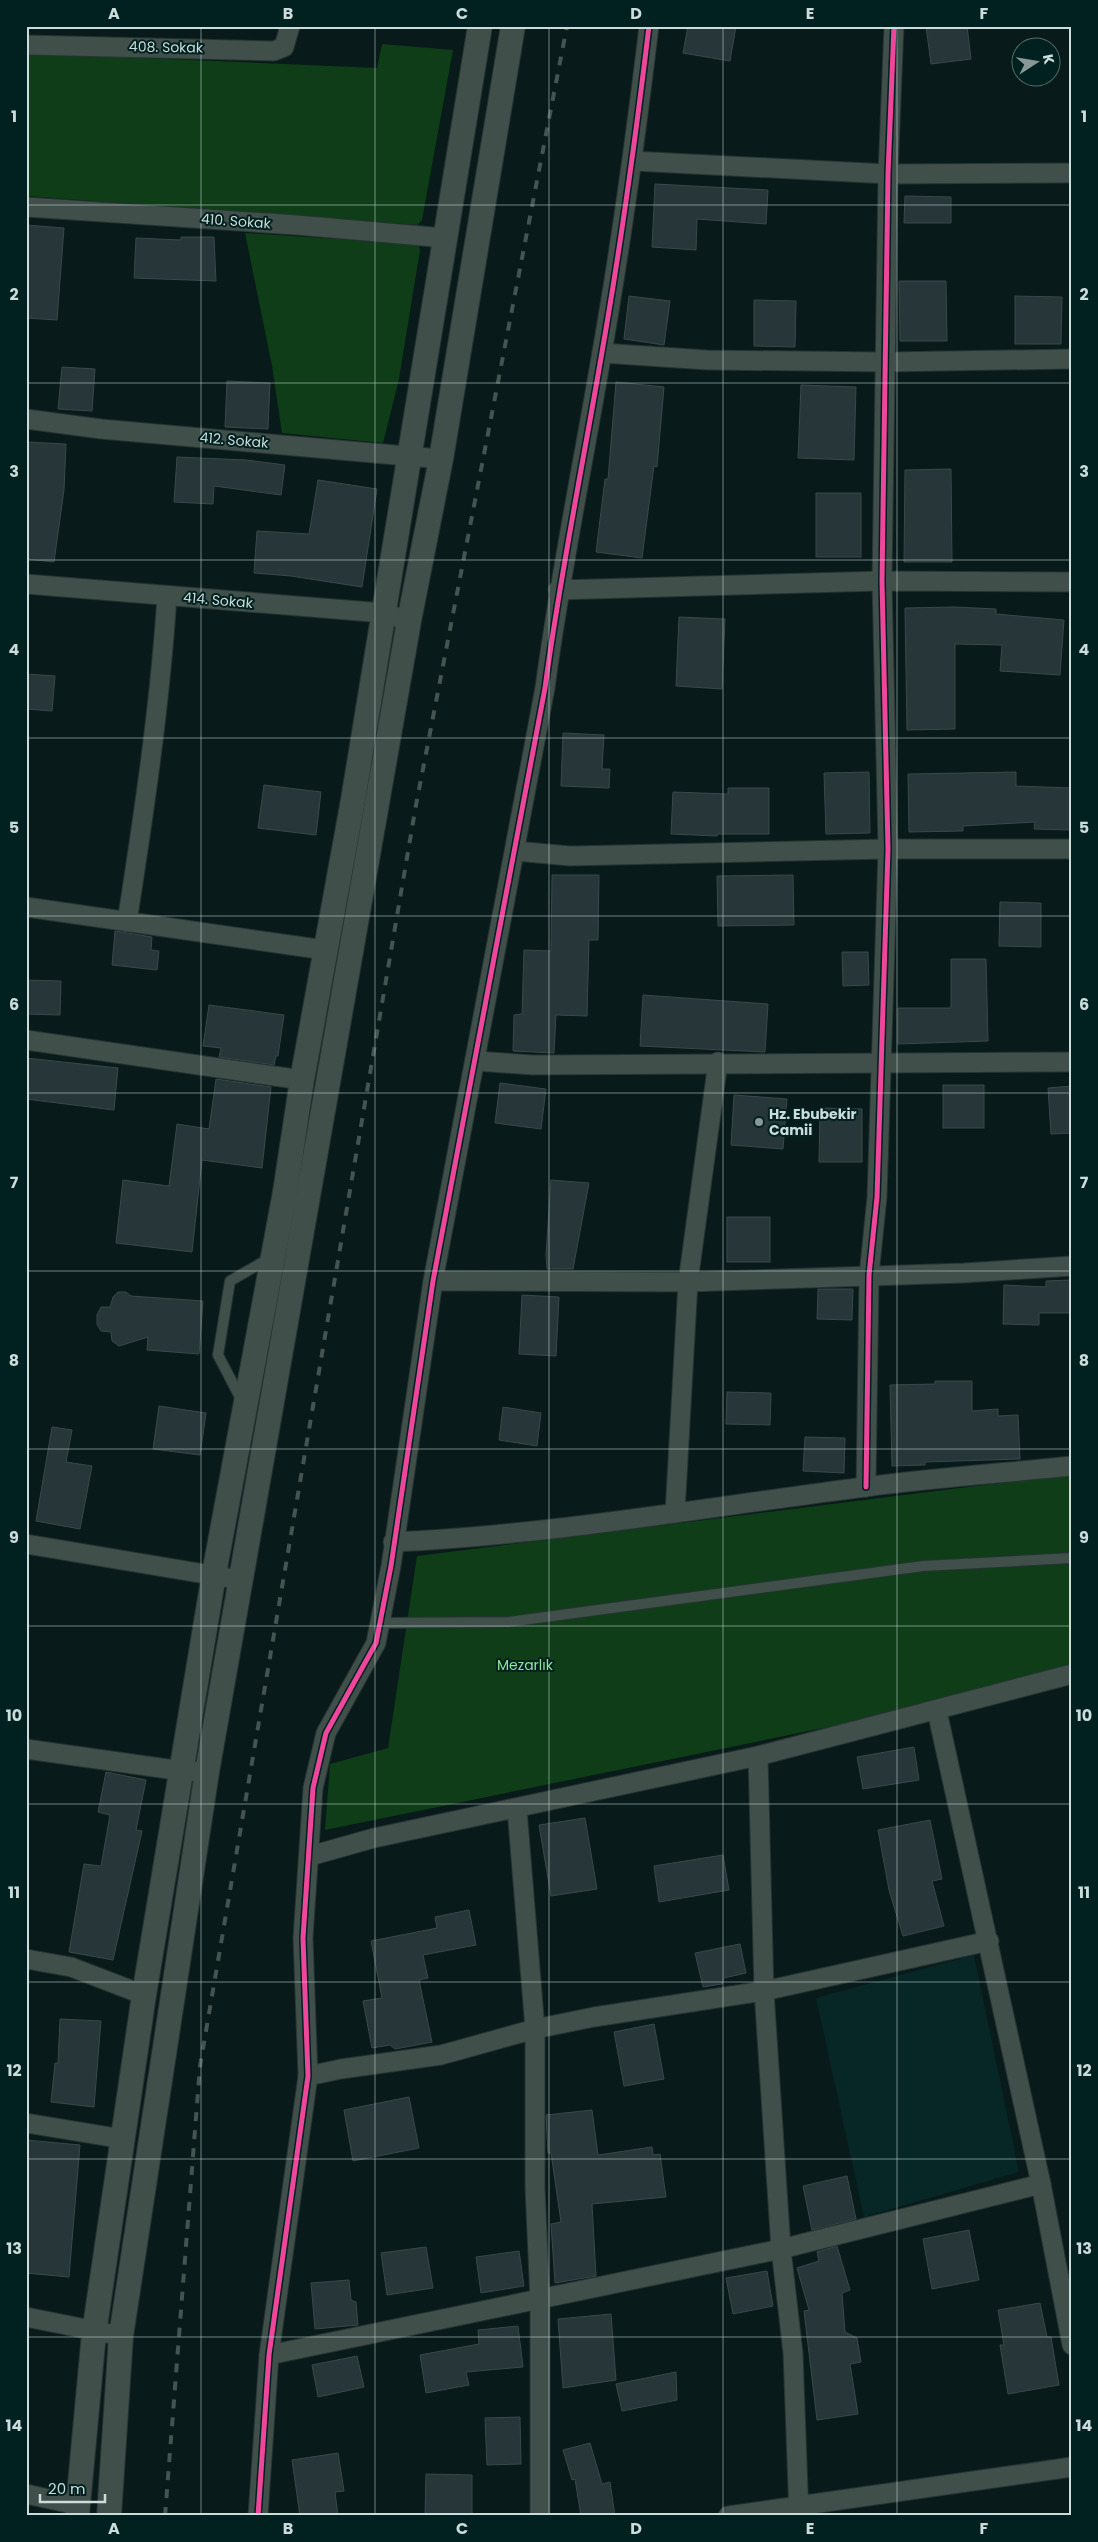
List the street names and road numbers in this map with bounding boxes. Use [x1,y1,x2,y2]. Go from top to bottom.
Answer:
street label: 408. Sokak [129,36,204,58]
street label: 410. Sokak [200,209,272,233]
street label: 412. Sokak [199,427,270,453]
street label: 414. Sokak [182,587,254,613]

